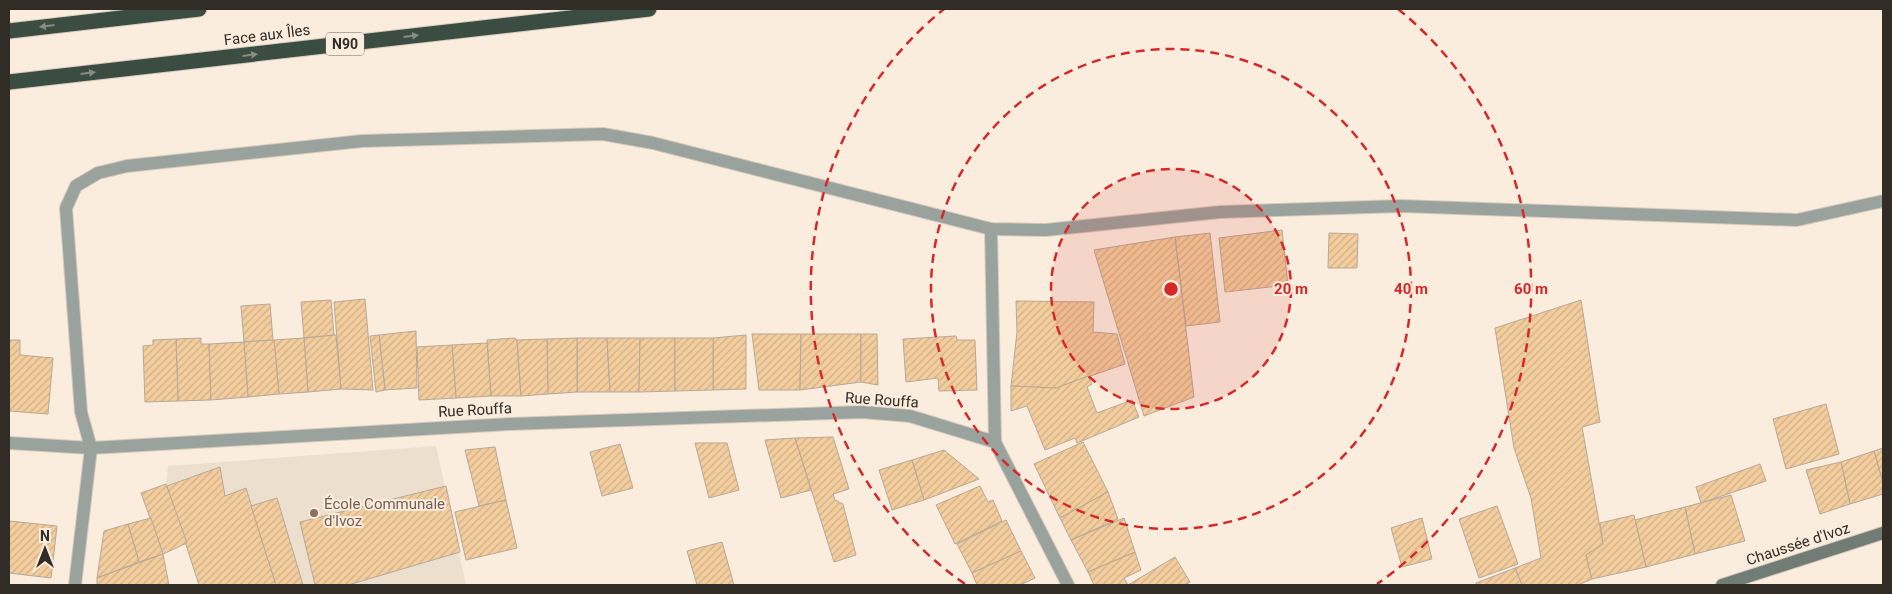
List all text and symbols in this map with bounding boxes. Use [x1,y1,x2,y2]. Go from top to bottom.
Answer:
street label: Face aux Îles [223,21,311,49]
one-way arrow [38,22,54,30]
one-way arrow [403,32,419,40]
road number: N90 [326,33,364,56]
one-way arrow [242,51,258,59]
one-way arrow [81,69,97,77]
centre of rings [1162,280,1180,298]
text: 20 m [1274,280,1308,298]
text: 40 m [1394,280,1428,298]
text: 60 m [1514,280,1548,298]
street label: Rue Rouffa [845,388,919,412]
street label: Rue Rouffa [438,399,512,421]
place label: École Communale d'Ivoz [324,495,445,530]
marker: École Communale d'Ivoz [308,507,320,519]
street label: Chaussée d'Ivoz [1744,519,1852,569]
north arrow [20,524,70,574]
text: N [40,528,50,544]

